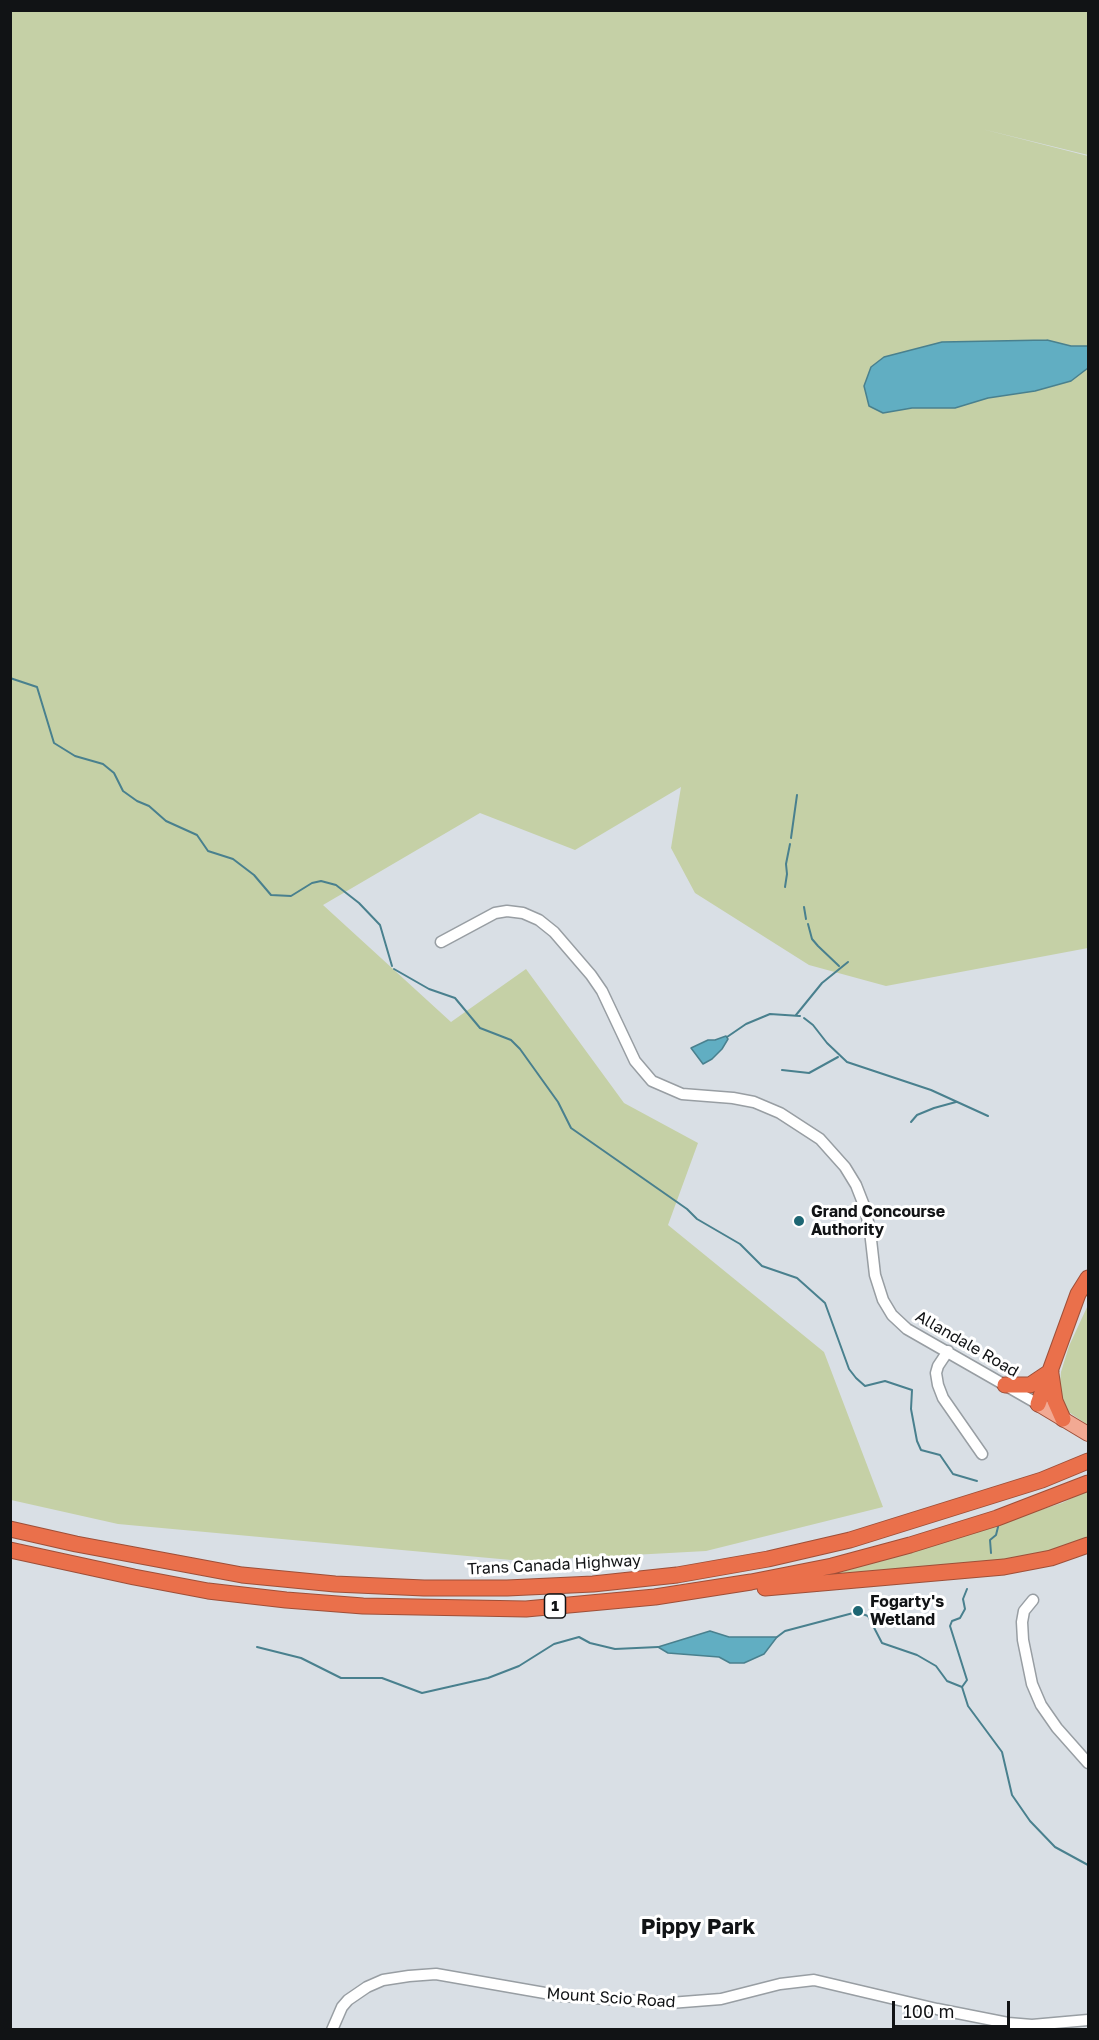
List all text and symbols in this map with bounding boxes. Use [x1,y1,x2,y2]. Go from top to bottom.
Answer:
place label: Grand Concourse Authority [811,1202,945,1240]
marker: Grand Concourse Authority [792,1214,806,1228]
street label: Allandale Road [912,1307,1022,1381]
street label: Trans Canada Highway [467,1551,641,1579]
place label: Fogarty's Wetland [870,1592,944,1630]
road number: 1 [544,1594,566,1618]
marker: Fogarty's Wetland [851,1604,865,1618]
district label: Pippy Park [641,1914,755,1940]
street label: Mount Scio Road [546,1984,676,2012]
scale bar [895,1989,1014,2027]
text: 100 m [903,2000,954,2022]

